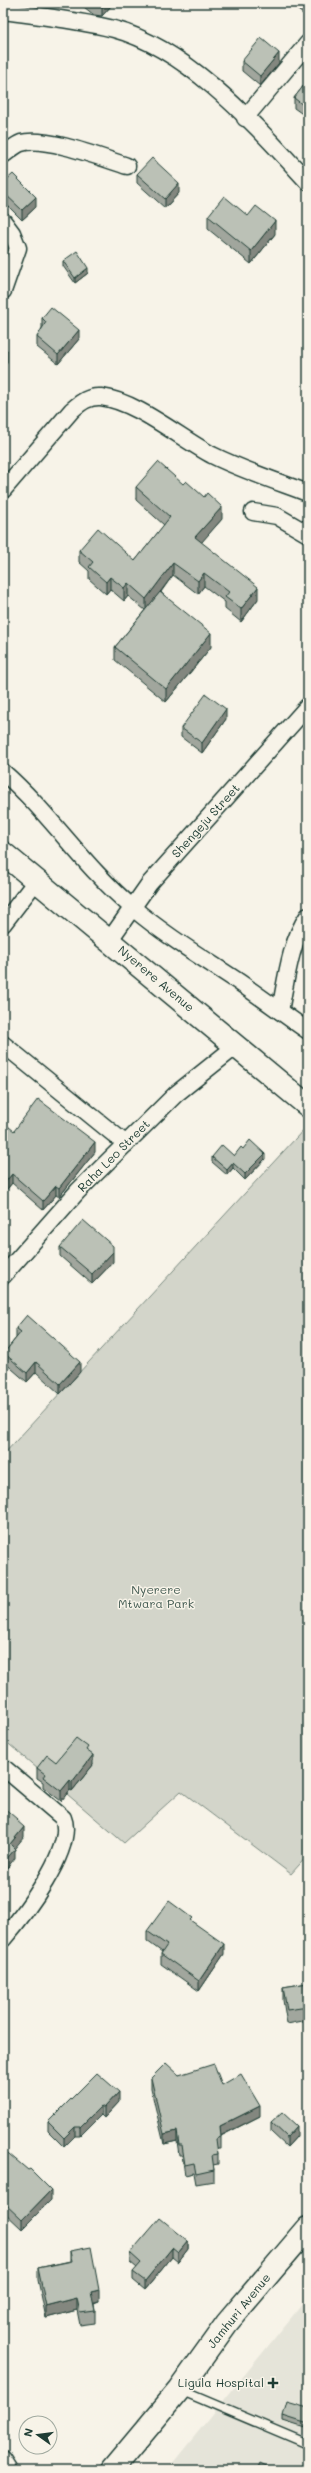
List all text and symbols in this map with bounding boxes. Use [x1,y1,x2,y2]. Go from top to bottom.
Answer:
street label: Shengeju Street [168,780,243,861]
street label: Nyerere Avenue [115,942,198,1015]
street label: Raha Leo Street [74,1116,153,1195]
park label: Nyerere Mtwara Park [118,1581,194,1611]
street label: Jamhuri Avenue [203,2270,273,2351]
place label: Ligula Hospital [178,2374,264,2390]
marker: Ligula Hospital [267,2377,279,2389]
north arrow [18,2415,58,2455]
text: N [20,2427,36,2438]

